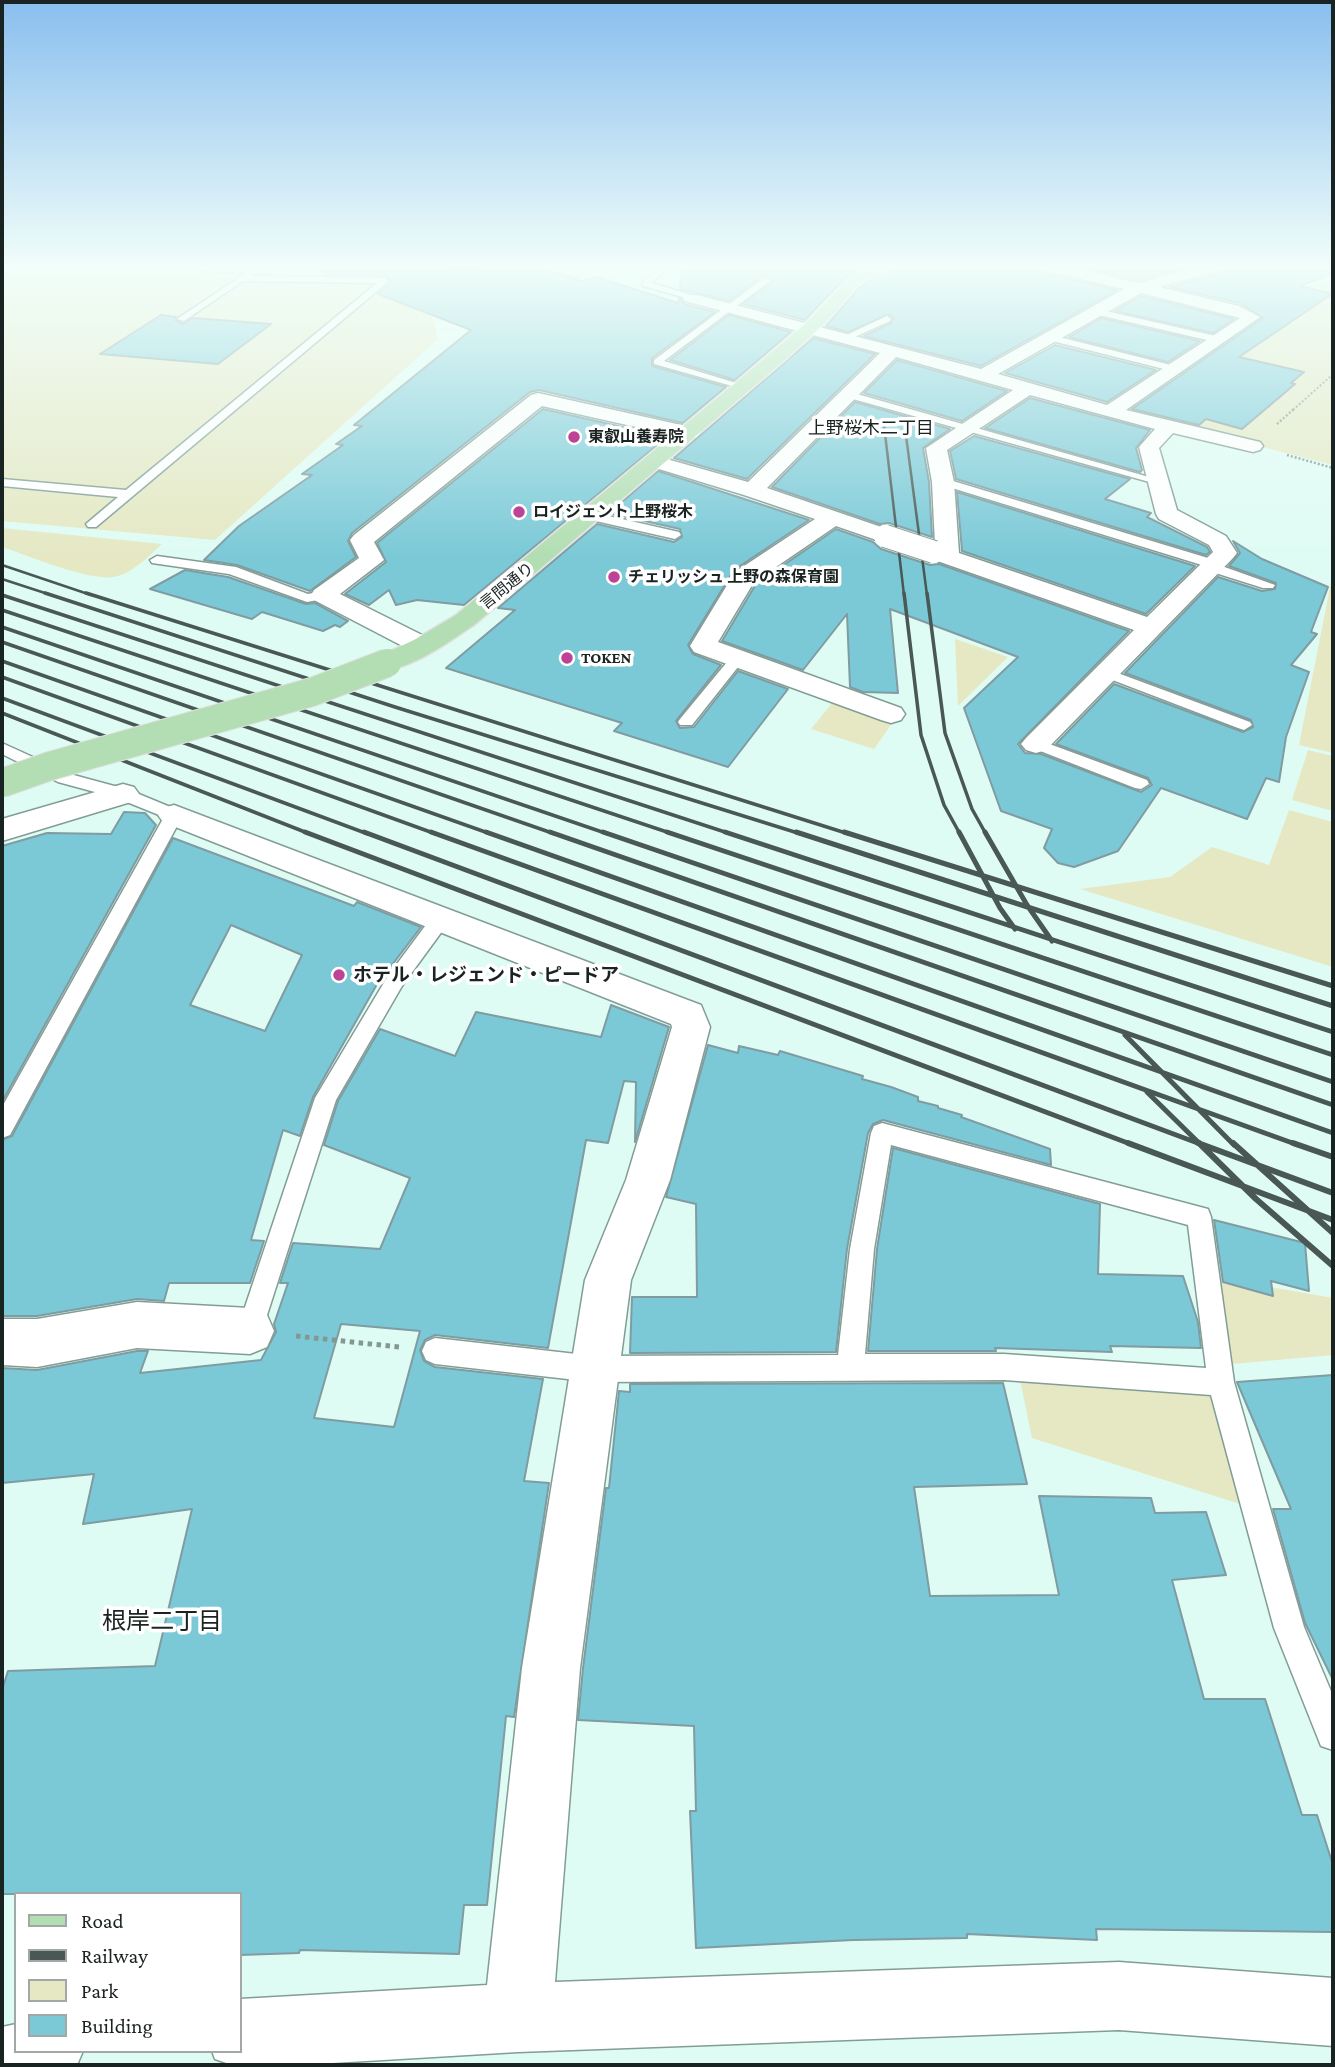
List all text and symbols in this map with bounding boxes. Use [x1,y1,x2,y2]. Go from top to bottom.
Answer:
district label: 上野桜木二丁目 [808,417,934,439]
place label: 東叡山養寿院 [588,427,684,447]
marker: 東叡山養寿院 [566,429,582,445]
place label: ロイジェント上野桜木 [533,502,693,522]
marker: ロイジェント上野桜木 [511,504,527,520]
street label: 言問通り [476,558,538,614]
place label: チェリッシュ 上野の森保育園 [628,567,839,587]
marker: チェリッシュ 上野の森保育園 [606,569,622,585]
place label: TOKEN [581,648,632,668]
marker: TOKEN [559,650,575,666]
place label: ホテル・レジェンド・ピードア [353,964,619,986]
marker: ホテル・レジェンド・ピードア [331,967,347,983]
district label: 根岸二丁目 [102,1608,222,1636]
legend [14,1892,242,2053]
text: Road [81,1909,124,1933]
text: Railway [81,1944,148,1968]
text: Park [81,1979,118,2003]
text: Building [81,2014,153,2038]

